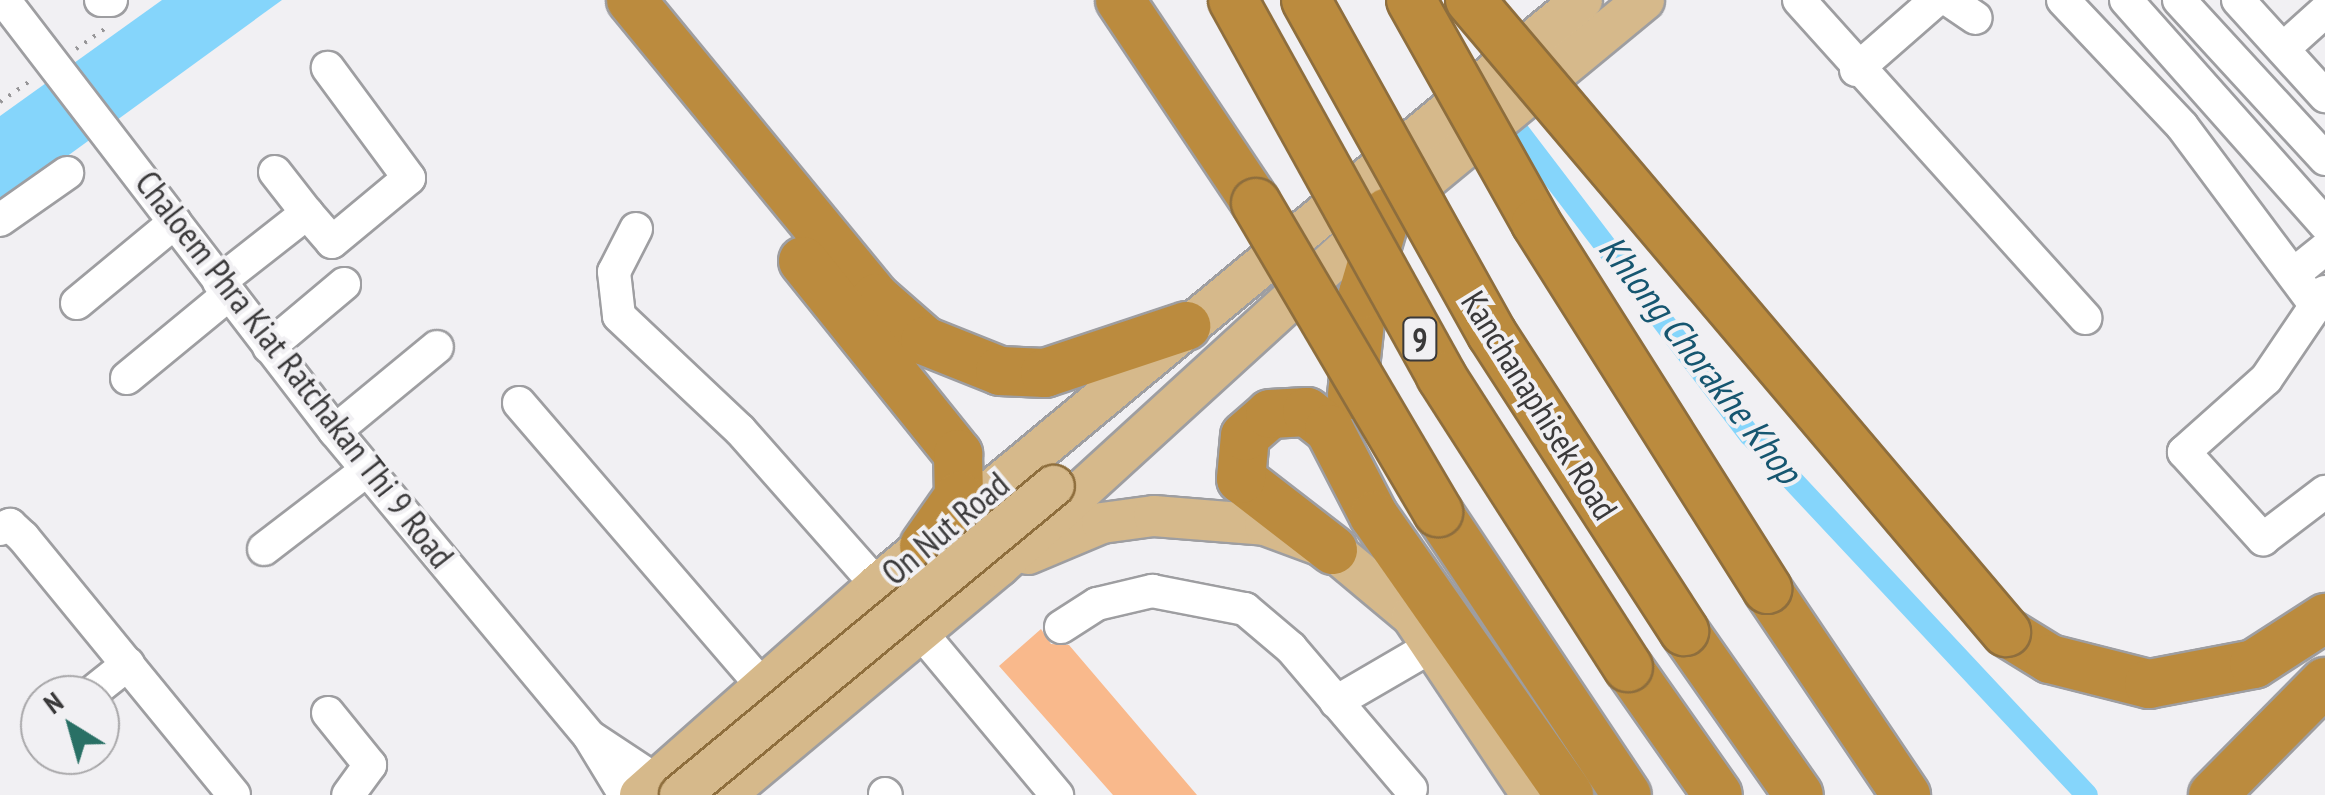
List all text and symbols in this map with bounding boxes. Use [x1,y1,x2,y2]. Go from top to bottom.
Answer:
street label: Chaloem Phra Kiat Ratchakan Thi 9 Road [127,162,463,576]
water label: Khlong Chorakhe Khop [1590,226,1812,492]
street label: Kanchanaphisek Road [1453,283,1627,527]
road number: 9 [1400,312,1440,366]
street label: On Nut Road [873,463,1017,593]
north arrow [20,675,120,775]
text: N [36,683,70,722]

